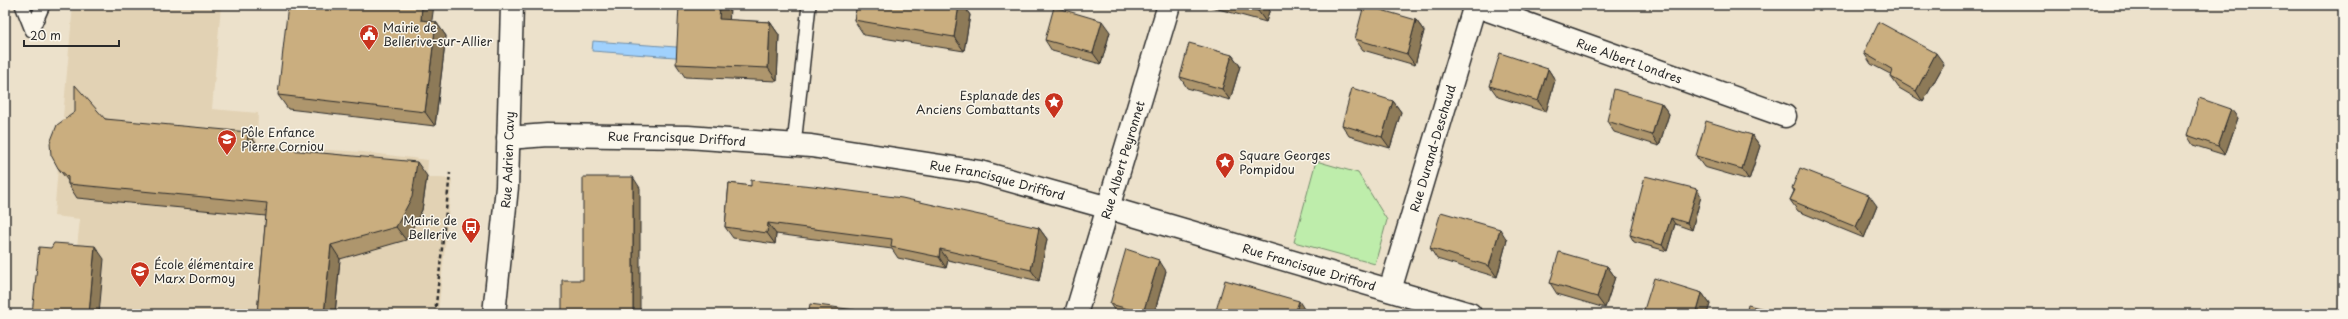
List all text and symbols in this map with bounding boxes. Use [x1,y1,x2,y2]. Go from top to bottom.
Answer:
place label: Mairie de Bellerive-sur-Allier [383,18,493,50]
scale bar [24,22,119,48]
public building icon: Mairie de Bellerive-sur-Allier [358,23,380,51]
text: 20 m [30,26,61,44]
street label: Rue Albert Londres [1574,33,1685,88]
street label: Rue Durand-Deschaud [1405,82,1460,214]
place label: Esplanade des Anciens Combattants [916,86,1041,118]
place icon: Esplanade des Anciens Combattants [1043,91,1065,119]
street label: Rue Albert Peyronnet [1096,98,1149,221]
street label: Rue Adrien Cavy [496,111,518,209]
place label: Pôle Enfance Pierre Corniou [241,123,324,155]
street label: Rue Francisque Drifford [608,127,747,150]
school or university icon: Pôle Enfance Pierre Corniou [216,128,238,156]
place label: Square Georges Pompidou [1239,146,1331,178]
place icon: Square Georges Pompidou [1214,151,1236,179]
street label: Rue Francisque Drifford [929,155,1067,204]
place label: Mairie de Bellerive [403,211,457,243]
bus stop icon: Mairie de Bellerive [460,216,482,244]
street label: Rue Francisque Drifford [1240,239,1378,295]
place label: École élémentaire Marx Dormoy [154,255,254,287]
school or university icon: École élémentaire Marx Dormoy [129,260,151,288]

